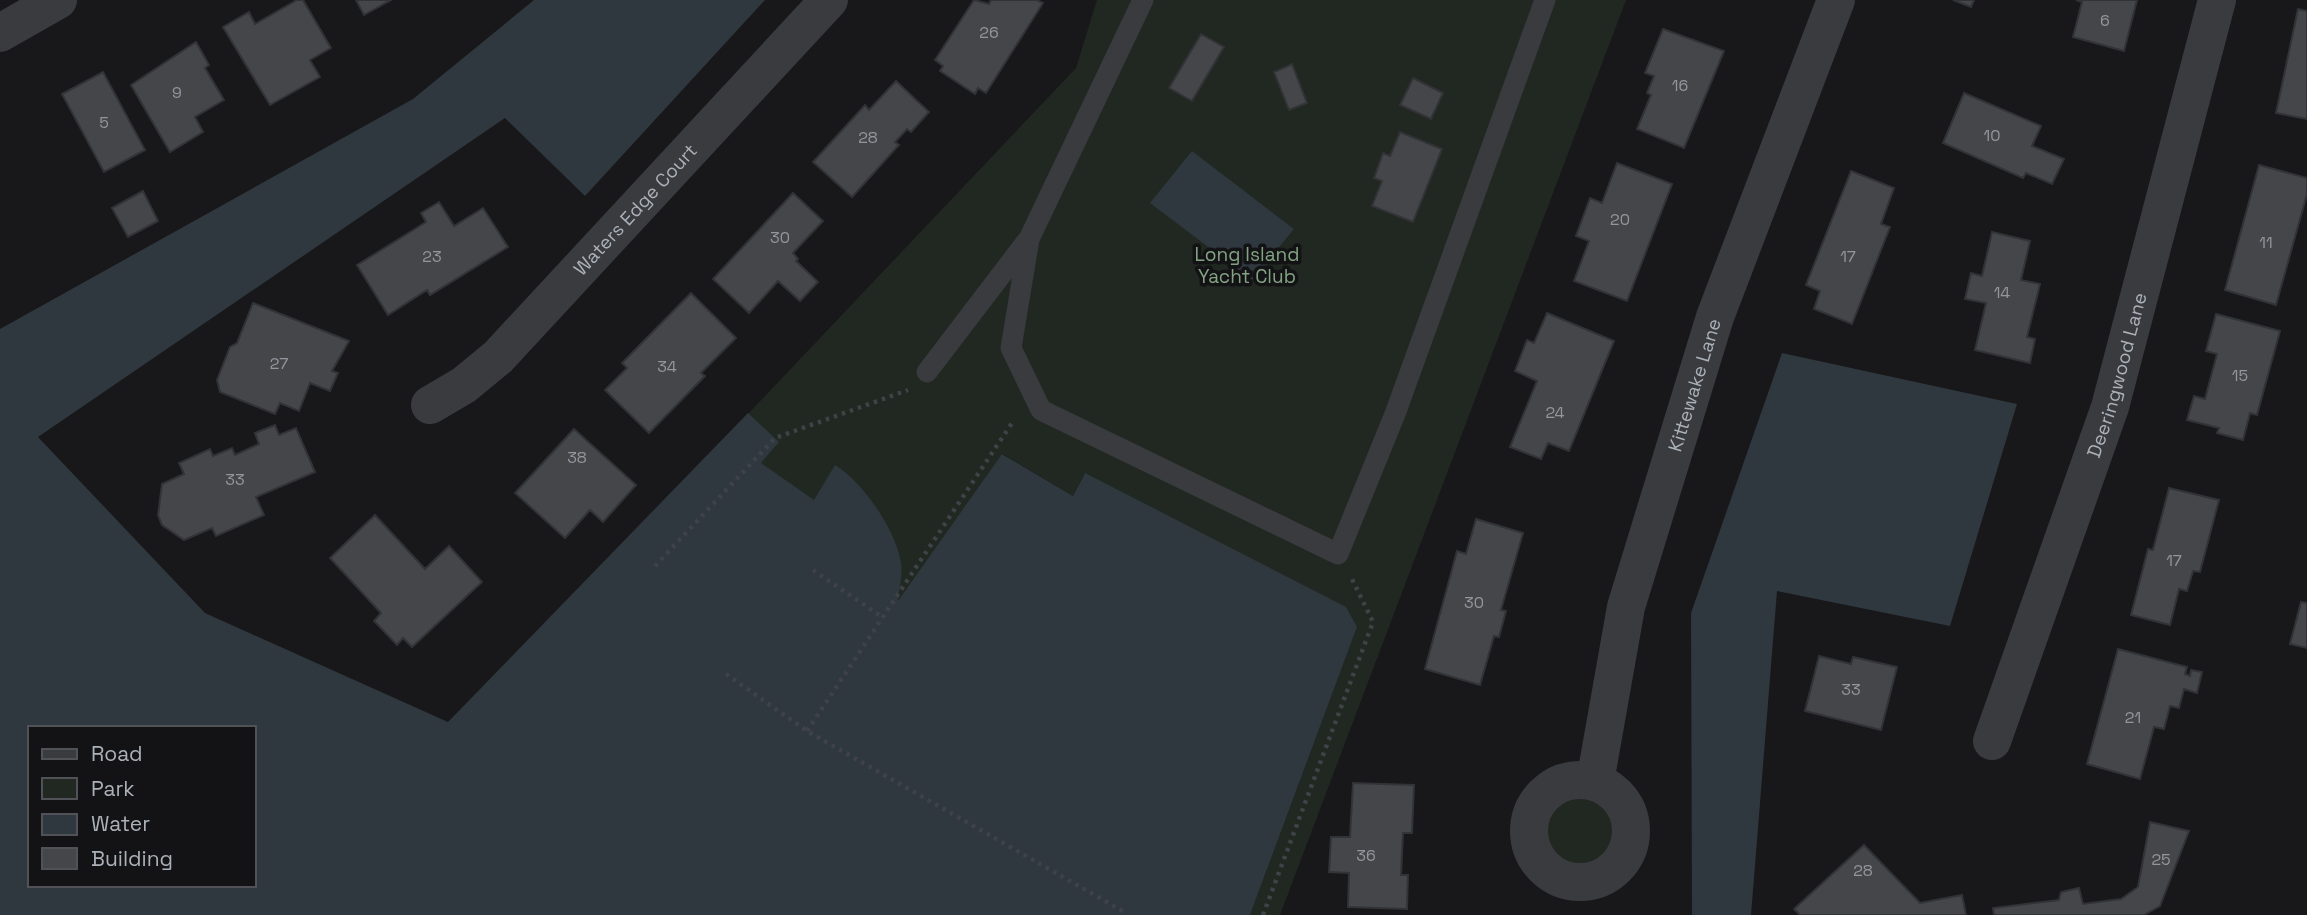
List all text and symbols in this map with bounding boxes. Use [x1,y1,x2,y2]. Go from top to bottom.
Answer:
house number: 6 [2100,10,2110,31]
house number: 26 [979,22,999,43]
house number: 16 [1672,75,1688,96]
house number: 9 [172,82,182,103]
house number: 5 [99,112,109,133]
house number: 10 [1984,125,2000,146]
house number: 28 [858,127,878,148]
street label: Waters Edge Court [568,138,702,280]
house number: 20 [1610,209,1630,230]
house number: 30 [770,227,790,248]
house number: 11 [2259,232,2273,253]
park label: Long Island Yacht Club [1195,242,1299,289]
house number: 23 [422,246,442,267]
house number: 17 [1840,246,1856,267]
house number: 14 [1994,282,2010,303]
street label: Deeringwood Lane [2081,290,2152,461]
street label: Kittewake Lane [1662,315,1726,455]
house number: 27 [270,353,288,374]
house number: 34 [657,356,677,377]
house number: 15 [2232,365,2248,386]
house number: 24 [1545,402,1565,423]
house number: 38 [567,447,587,468]
house number: 33 [225,469,245,490]
house number: 17 [2166,550,2182,571]
house number: 30 [1464,592,1484,613]
house number: 33 [1841,679,1861,700]
house number: 21 [2125,707,2141,728]
legend [28,726,256,887]
text: Road [91,740,143,767]
text: Park [91,775,135,802]
text: Water [91,810,150,837]
text: Building [91,845,173,872]
house number: 36 [1356,845,1376,866]
house number: 25 [2151,849,2171,870]
house number: 28 [1853,860,1873,881]

